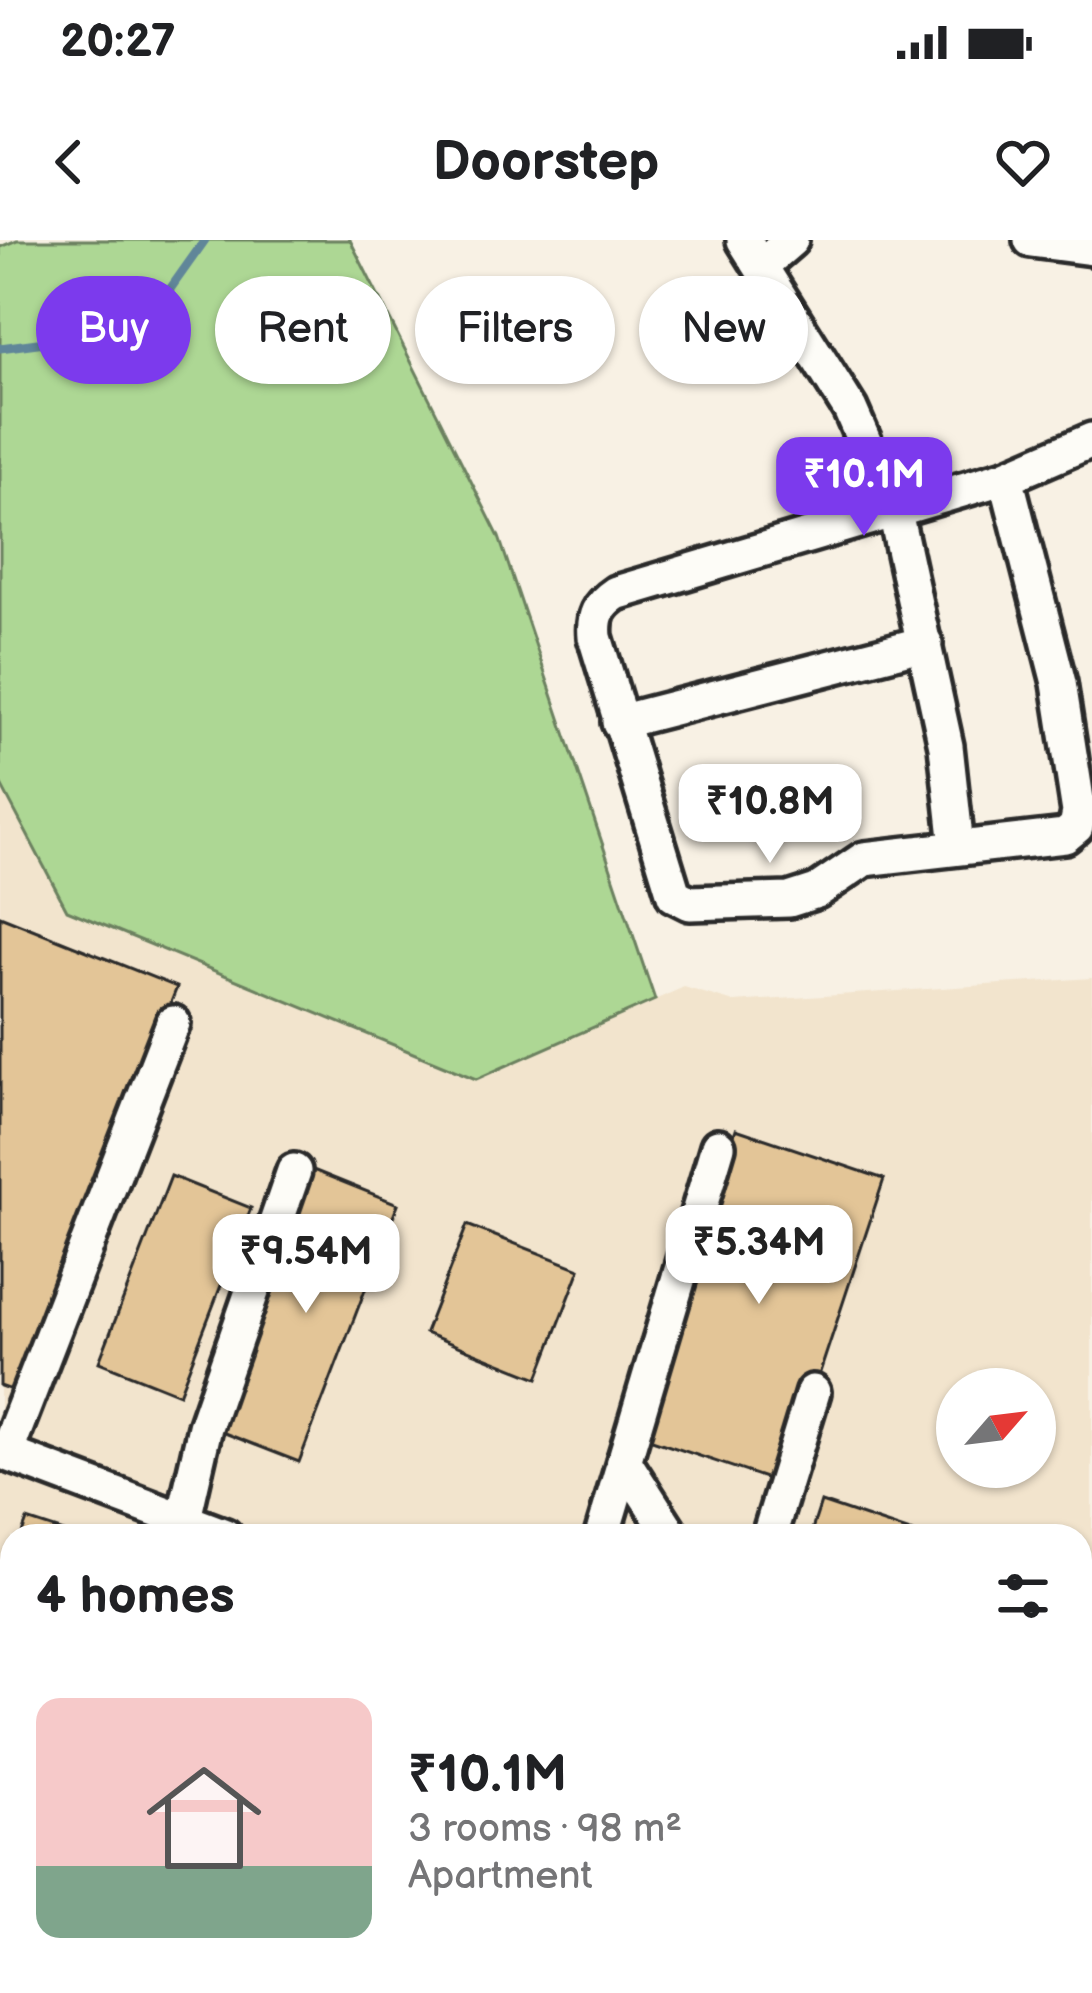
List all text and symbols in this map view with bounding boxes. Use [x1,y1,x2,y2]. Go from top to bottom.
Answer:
text: 20:27 [60,15,176,70]
icon: back [36,129,102,195]
icon: heart [990,129,1056,195]
text: Doorstep [433,130,659,195]
chip: Buy [36,276,191,384]
chip: Rent [215,276,391,384]
chip: Filters [415,276,615,384]
chip: New [639,276,808,384]
pin: ₹10.1M [766,437,962,539]
text: ₹10.1M [803,452,925,499]
pin: ₹10.8M [672,764,868,866]
text: ₹10.8M [706,779,834,826]
pin: ₹5.34M [661,1205,857,1307]
pin: ₹9.54M [208,1214,404,1316]
text: ₹5.34M [693,1220,825,1267]
text: ₹9.54M [240,1229,372,1276]
north arrow [936,1368,1056,1488]
map controls [936,1368,1056,1488]
icon: filters [990,1563,1056,1629]
text: 4 homes [36,1566,235,1627]
text: ₹10.1M [408,1745,567,1806]
icon: home [132,1746,276,1890]
text: 3 rooms · 98 m² [408,1806,682,1853]
text: Apartment [408,1853,592,1900]

